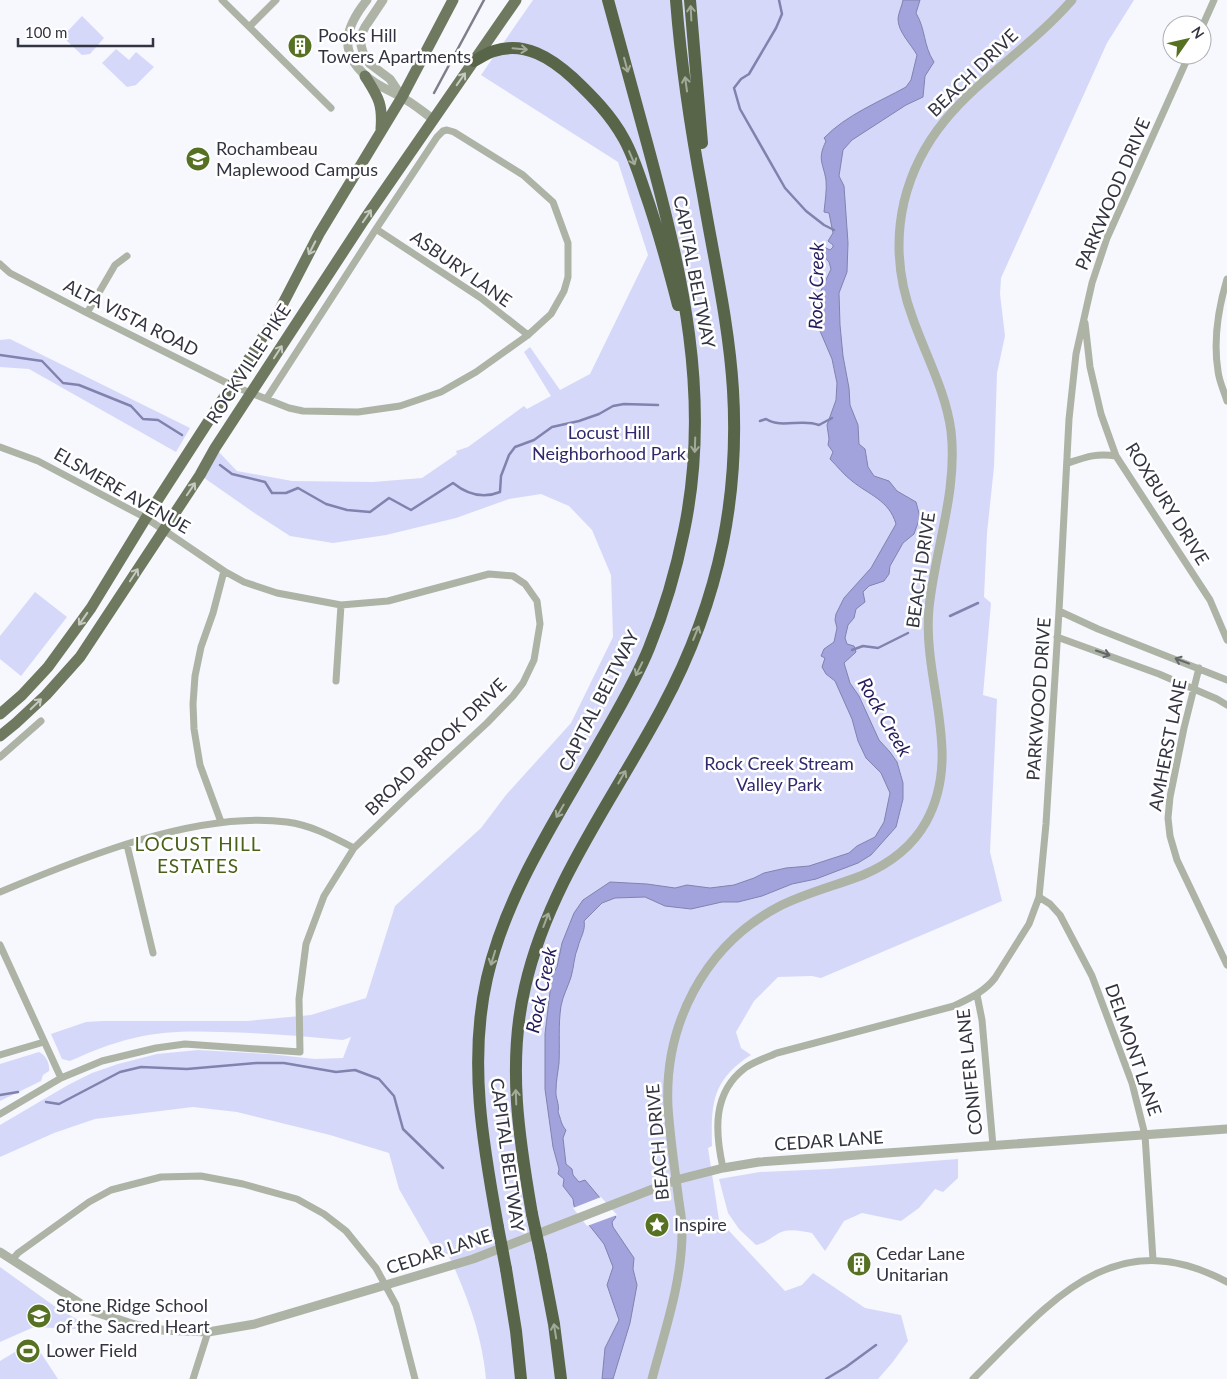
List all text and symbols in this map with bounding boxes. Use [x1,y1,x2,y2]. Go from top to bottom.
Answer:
one-way arrow [686,5,695,21]
scale bar [18,15,152,47]
north arrow [1162,15,1212,65]
text: 100 m [25,23,67,41]
text: N [1188,23,1208,42]
place label: Pooks Hill Towers Apartments [318,24,471,67]
street label: BEACH DRIVE [923,24,1022,121]
building icon: Pooks Hill Towers Apartments [287,33,313,59]
one-way arrow [512,44,528,54]
one-way arrow [621,57,631,73]
one-way arrow [456,72,466,86]
one-way arrow [681,76,691,92]
street label: PARKWOOD DRIVE [1070,114,1154,273]
place label: Rochambeau Maplewood Campus [216,137,378,180]
school or university icon: Rochambeau Maplewood Campus [185,146,211,172]
one-way arrow [628,150,638,165]
street label: CAPITAL BELTWAY [669,194,721,351]
one-way arrow [361,209,372,223]
street label: ASBURY LANE [407,225,516,311]
one-way arrow [307,240,316,255]
water label: Rock Creek [803,241,828,330]
street label: ALTA VISTA ROAD [60,274,203,361]
street label: ROCKVILLE PIKE [201,299,295,427]
one-way arrow [273,345,283,359]
park label: Locust Hill Neighborhood Park [532,421,687,464]
one-way arrow [690,436,700,452]
street label: ROXBURY DRIVE [1121,438,1214,569]
street label: ELSMERE AVENUE [51,442,194,538]
one-way arrow [186,483,196,497]
street label: BEACH DRIVE [901,510,939,629]
one-way arrow [129,568,139,582]
one-way arrow [78,612,88,626]
street label: PARKWOOD DRIVE [1021,617,1055,781]
street label: CAPITAL BELTWAY [553,626,643,775]
one-way arrow [692,626,702,641]
one-way arrow [1095,649,1110,658]
one-way arrow [1175,656,1190,666]
one-way arrow [634,661,643,676]
street label: BROAD BROOK DRIVE [360,673,511,820]
water label: Rock Creek [854,673,918,761]
street label: AMHERST LANE [1143,677,1191,813]
one-way arrow [30,698,43,710]
park label: Rock Creek Stream Valley Park [704,752,854,795]
one-way arrow [617,770,627,785]
one-way arrow [555,803,565,818]
district label: LOCUST HILL ESTATES [134,832,262,877]
one-way arrow [542,913,551,929]
water label: Rock Creek [520,944,561,1035]
one-way arrow [487,950,497,966]
street label: DELMONT LANE [1101,981,1167,1119]
street label: CONIFER LANE [951,1008,987,1136]
street label: CAPITAL BELTWAY [486,1076,530,1234]
street label: BEACH DRIVE [641,1083,673,1201]
one-way arrow [511,1089,521,1105]
street label: CEDAR LANE [774,1125,884,1155]
place icon: Inspire [644,1212,670,1238]
place label: Inspire [674,1213,727,1235]
street label: CEDAR LANE [383,1224,494,1278]
place label: Cedar Lane Unitarian [876,1242,965,1285]
building icon: Cedar Lane Unitarian [846,1251,872,1277]
place label: Stone Ridge School of the Sacred Heart [56,1294,210,1337]
school or university icon: Stone Ridge School of the Sacred Heart [26,1303,52,1329]
one-way arrow [549,1323,559,1339]
sports icon: Lower Field [15,1338,41,1364]
place label: Lower Field [46,1339,137,1361]

